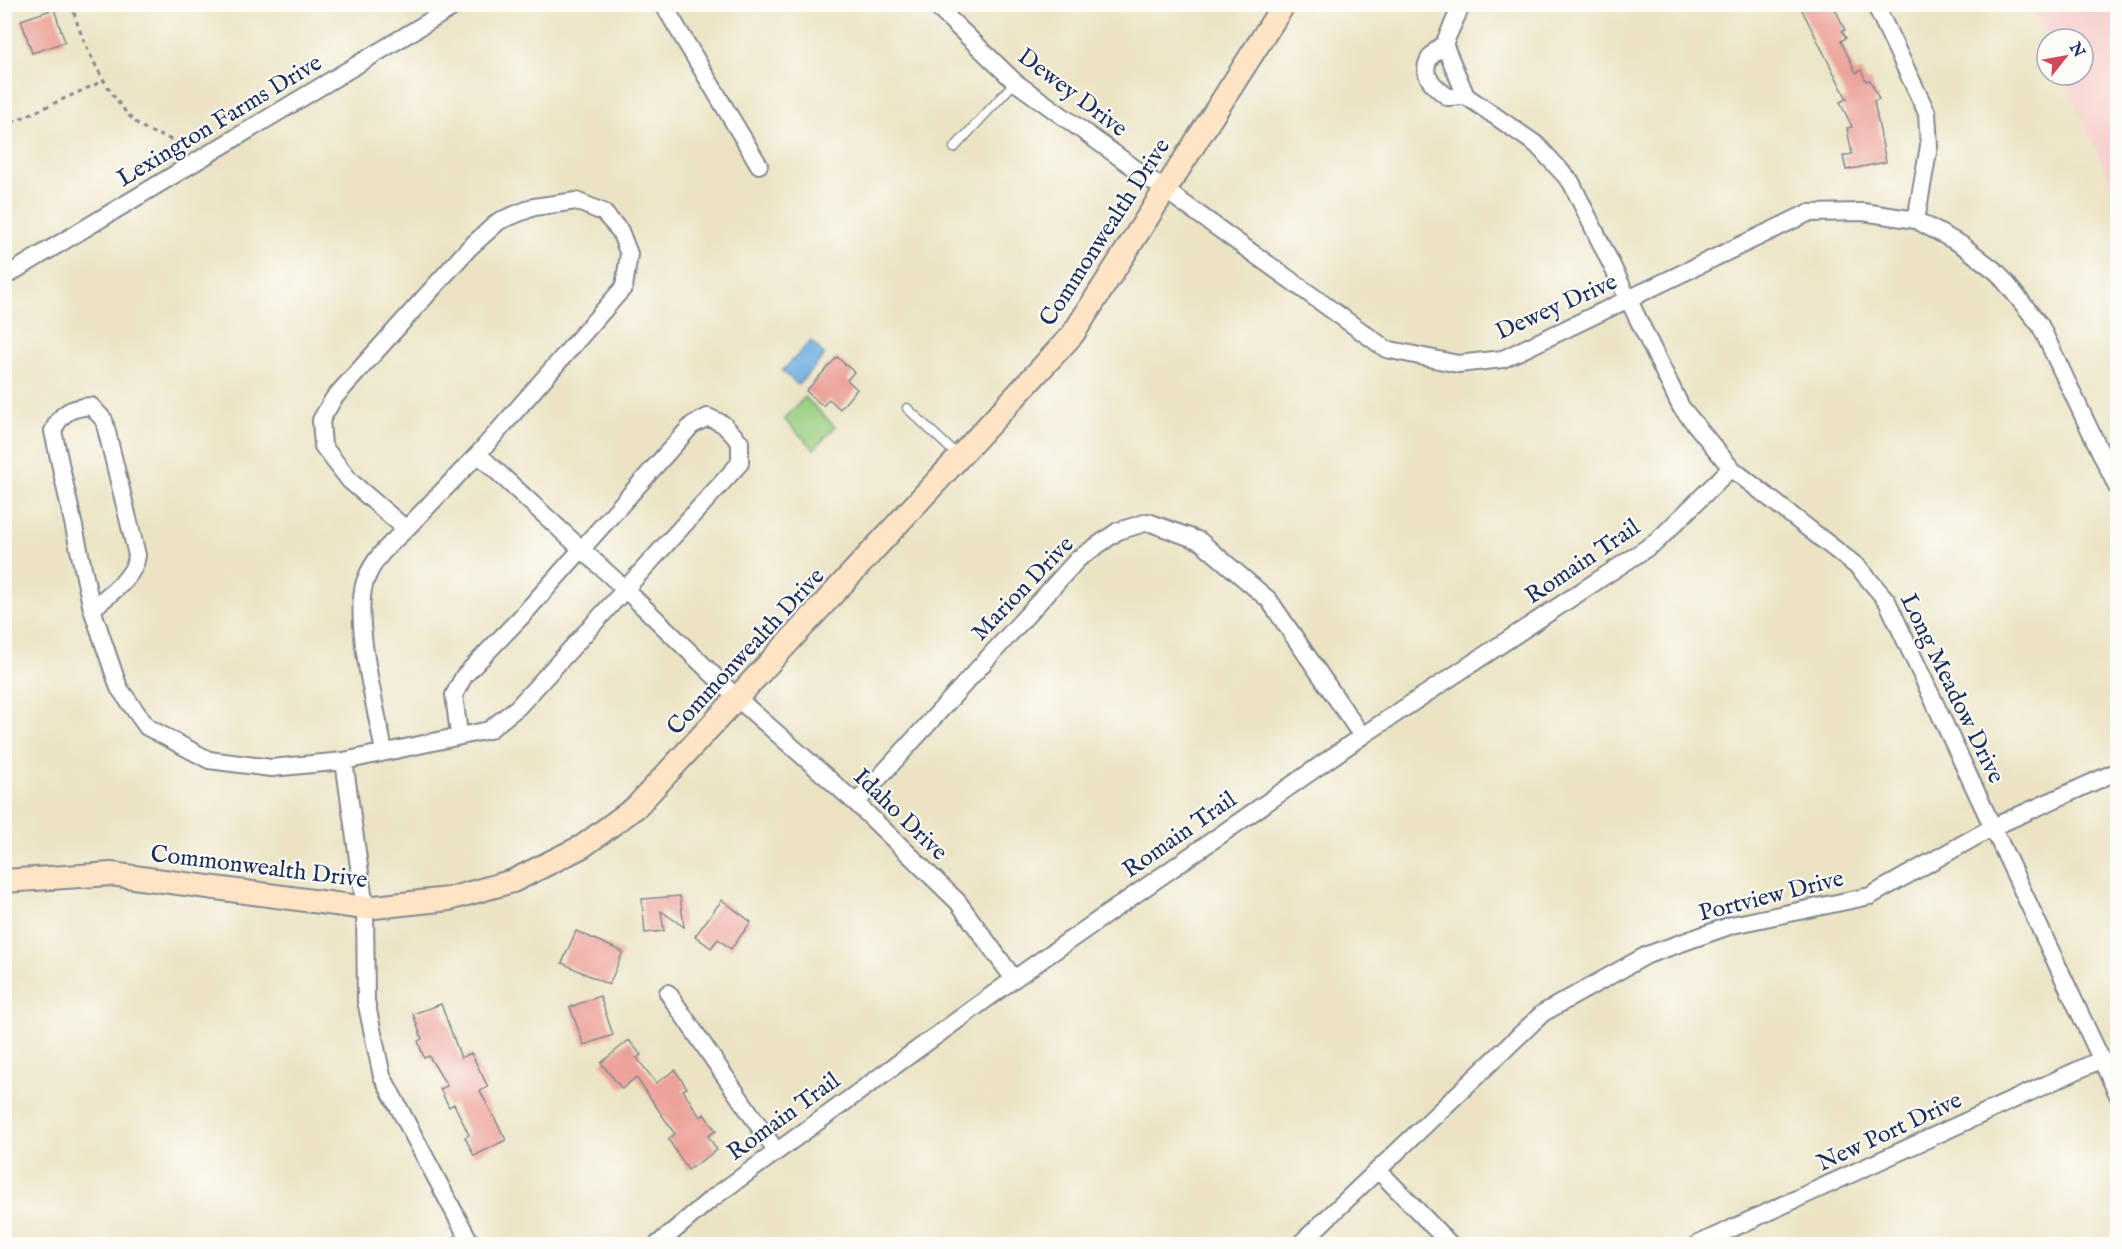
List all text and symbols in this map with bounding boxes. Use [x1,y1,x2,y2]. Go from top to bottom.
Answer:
north arrow [2035,27,2095,87]
text: N [2063,38,2088,62]
street label: Dewey Drive [1011,42,1133,145]
street label: Lexington Farms Drive [112,48,328,195]
street label: Commonwealth Drive [1033,133,1178,333]
street label: Dewey Drive [1491,267,1622,348]
street label: Romain Trail [1519,512,1647,612]
street label: Marion Drive [965,530,1081,648]
street label: Commonwealth Drive [660,562,832,742]
street label: Long Meadow Drive [1892,589,2011,789]
street label: Idaho Drive [846,762,954,868]
street label: Romain Trail [1117,784,1243,886]
street label: Commonwealth Drive [149,839,369,896]
street label: Portview Drive [1696,863,1847,929]
street label: Romain Trail [721,1066,847,1169]
street label: New Port Drive [1812,1085,1967,1180]

